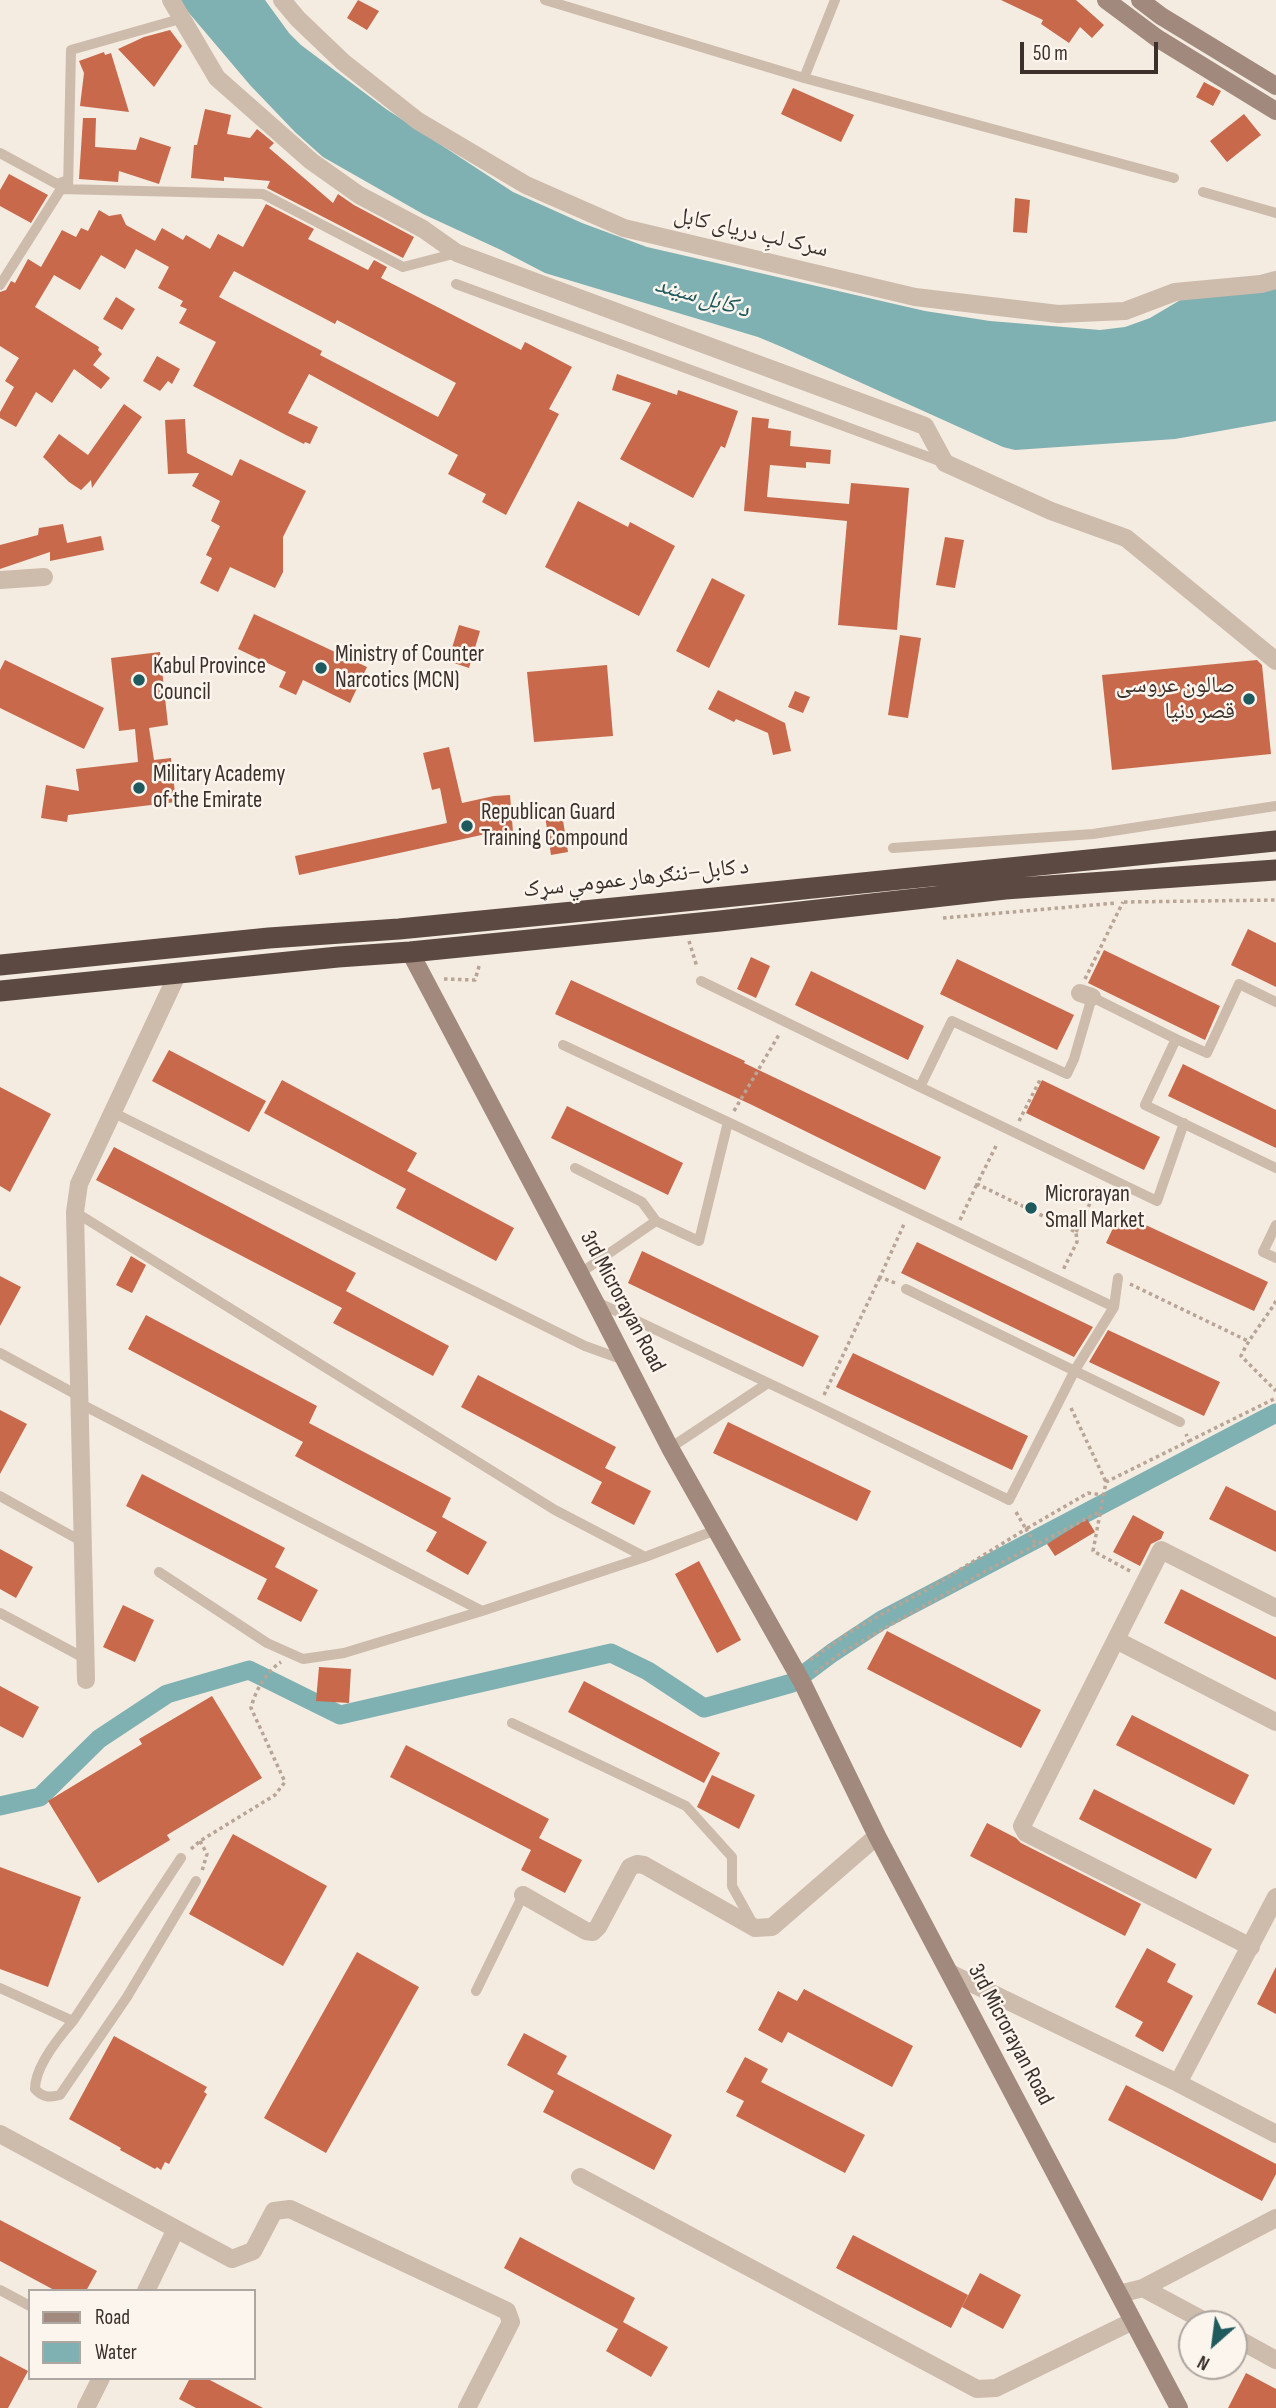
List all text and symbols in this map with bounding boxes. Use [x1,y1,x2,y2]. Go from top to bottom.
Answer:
scale bar [1024,28,1162,72]
text: 50 m [1033,41,1068,66]
street label: سرک لبِ دریای کابل [671,202,831,264]
water label: د کابل سيند [651,271,753,325]
place label: Ministry of Counter Narcotics (MCN) [335,641,484,695]
place label: Kabul Province Council [153,653,266,707]
marker: Ministry of Counter Narcotics (MCN) [313,660,329,676]
marker: Kabul Province Council [131,672,147,688]
place label: صالون عروسی قصر دنیا [1116,672,1235,726]
marker: صالون عروسی قصر دنیا [1241,691,1257,707]
place label: Military Academy of the Emirate [153,761,285,815]
marker: Military Academy of the Emirate [131,780,147,796]
place label: Republican Guard Training Compound [481,799,628,853]
marker: Republican Guard Training Compound [459,818,475,834]
street label: د کابل–ننګرهار عمومي سړک [522,853,750,905]
place label: Microrayan Small Market [1045,1181,1144,1235]
marker: Microrayan Small Market [1023,1200,1039,1216]
street label: 3rd Microrayan Road [573,1227,671,1377]
street label: 3rd Microrayan Road [961,1960,1059,2110]
legend [28,2289,256,2380]
text: Road [95,2305,130,2330]
north arrow [1178,2310,1248,2380]
text: Water [95,2340,137,2365]
text: N [1194,2350,1214,2375]

